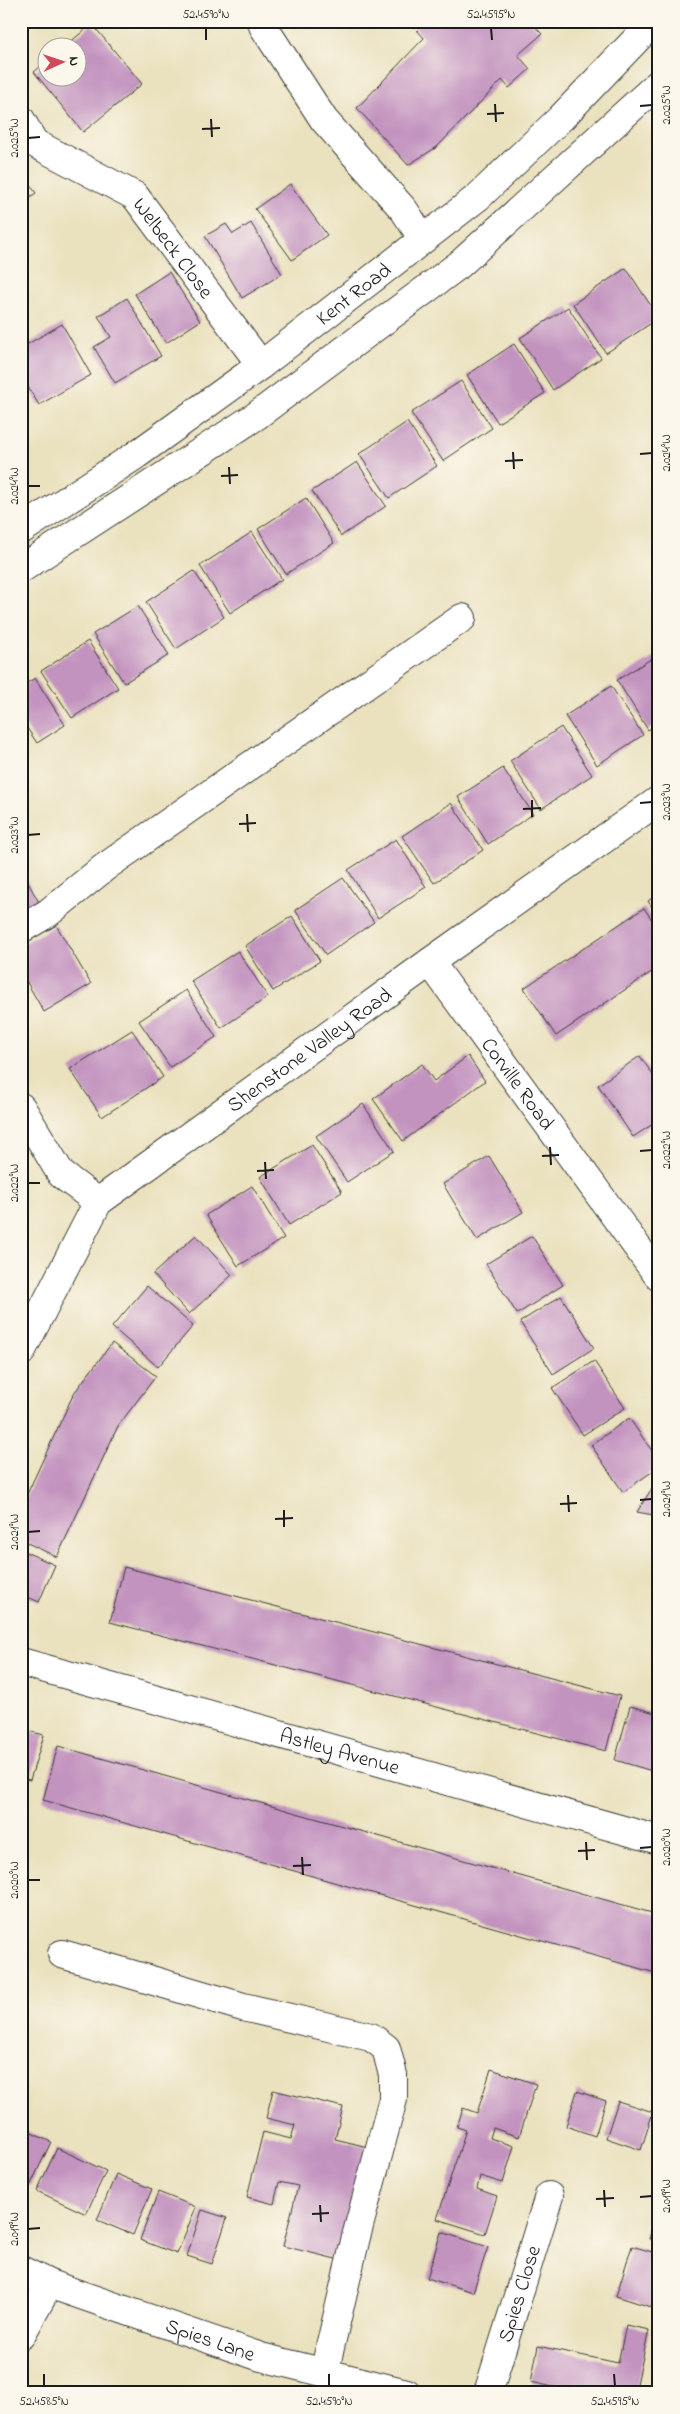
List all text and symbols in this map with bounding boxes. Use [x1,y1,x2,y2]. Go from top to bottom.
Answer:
text: 52.4590°N [182,6,230,24]
text: 52.4595°N [467,6,515,24]
north arrow [38,38,88,88]
text: N [63,56,84,67]
text: 2.025°W [658,86,676,124]
text: 2.025°W [6,119,24,157]
street label: Welbeck Close [124,192,220,306]
street label: Kent Road [311,256,399,334]
text: 2.024°W [658,434,676,472]
text: 2.024°W [6,467,24,505]
text: 2.023°W [658,783,676,821]
text: 2.023°W [6,816,24,854]
street label: Shenstone Valley Road [221,981,399,1121]
street label: Corville Road [473,1032,561,1137]
text: 2.022°W [658,1131,676,1169]
text: 2.022°W [6,1164,24,1202]
text: 2.021°W [658,1481,676,1517]
text: 2.021°W [6,1514,24,1550]
street label: Astley Avenue [276,1722,403,1784]
text: 2.020°W [658,1828,676,1866]
text: 2.020°W [6,1861,24,1899]
text: 2.019°W [658,2179,676,2213]
text: 2.019°W [6,2212,24,2246]
street label: Spies Close [492,2241,550,2347]
street label: Spies Lane [161,2312,259,2371]
text: 52.4585°N [19,2393,69,2411]
text: 52.4590°N [305,2393,353,2411]
text: 52.4595°N [591,2393,639,2411]

